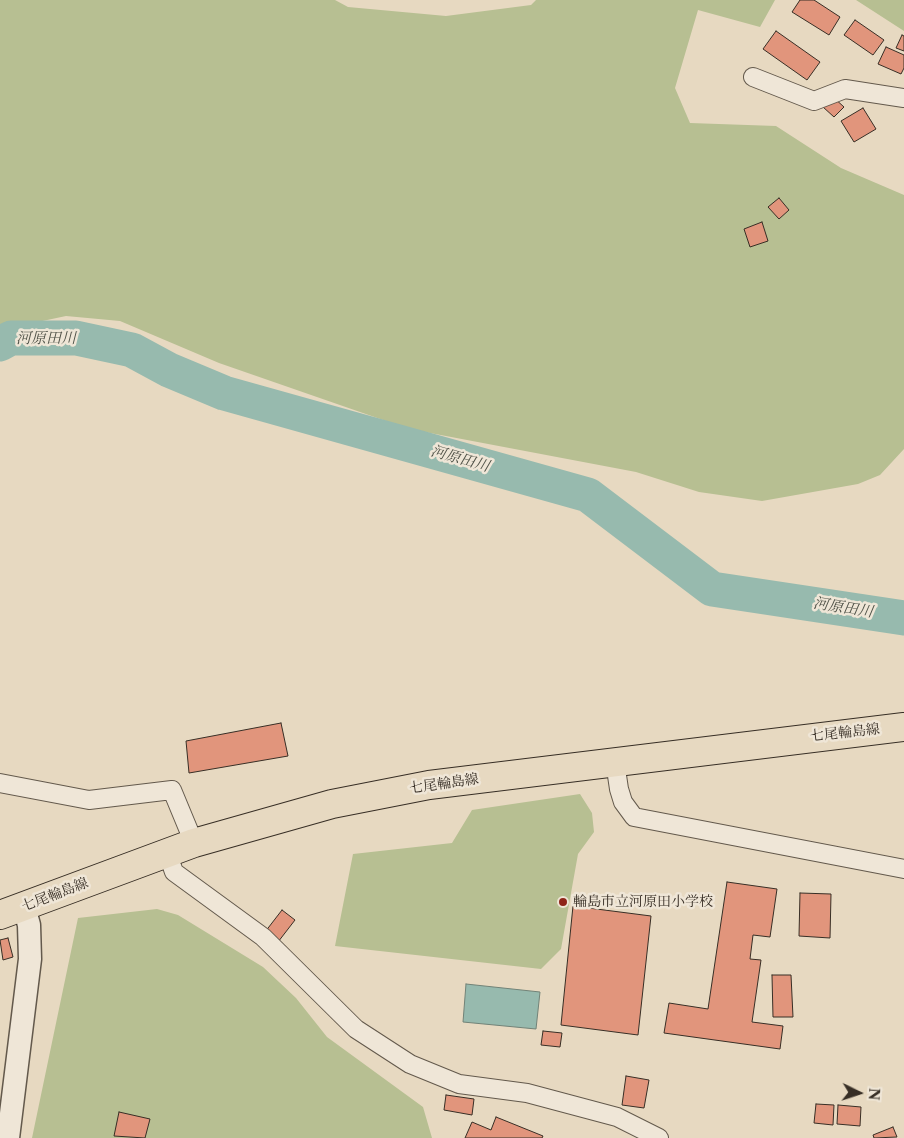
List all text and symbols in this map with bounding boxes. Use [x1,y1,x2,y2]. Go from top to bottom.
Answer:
water label: 河原田川 [16,330,76,348]
water label: 河原田川 [429,442,491,476]
water label: 河原田川 [812,594,874,622]
street label: 七尾輪島線 [809,721,881,745]
street label: 七尾輪島線 [408,771,480,797]
street label: 七尾輪島線 [19,875,91,915]
place label: 輪島市立河原田小学校 [573,894,713,910]
marker: 輪島市立河原田小学校 [557,896,569,908]
north arrow [834,1068,884,1118]
text: N [865,1087,883,1101]

